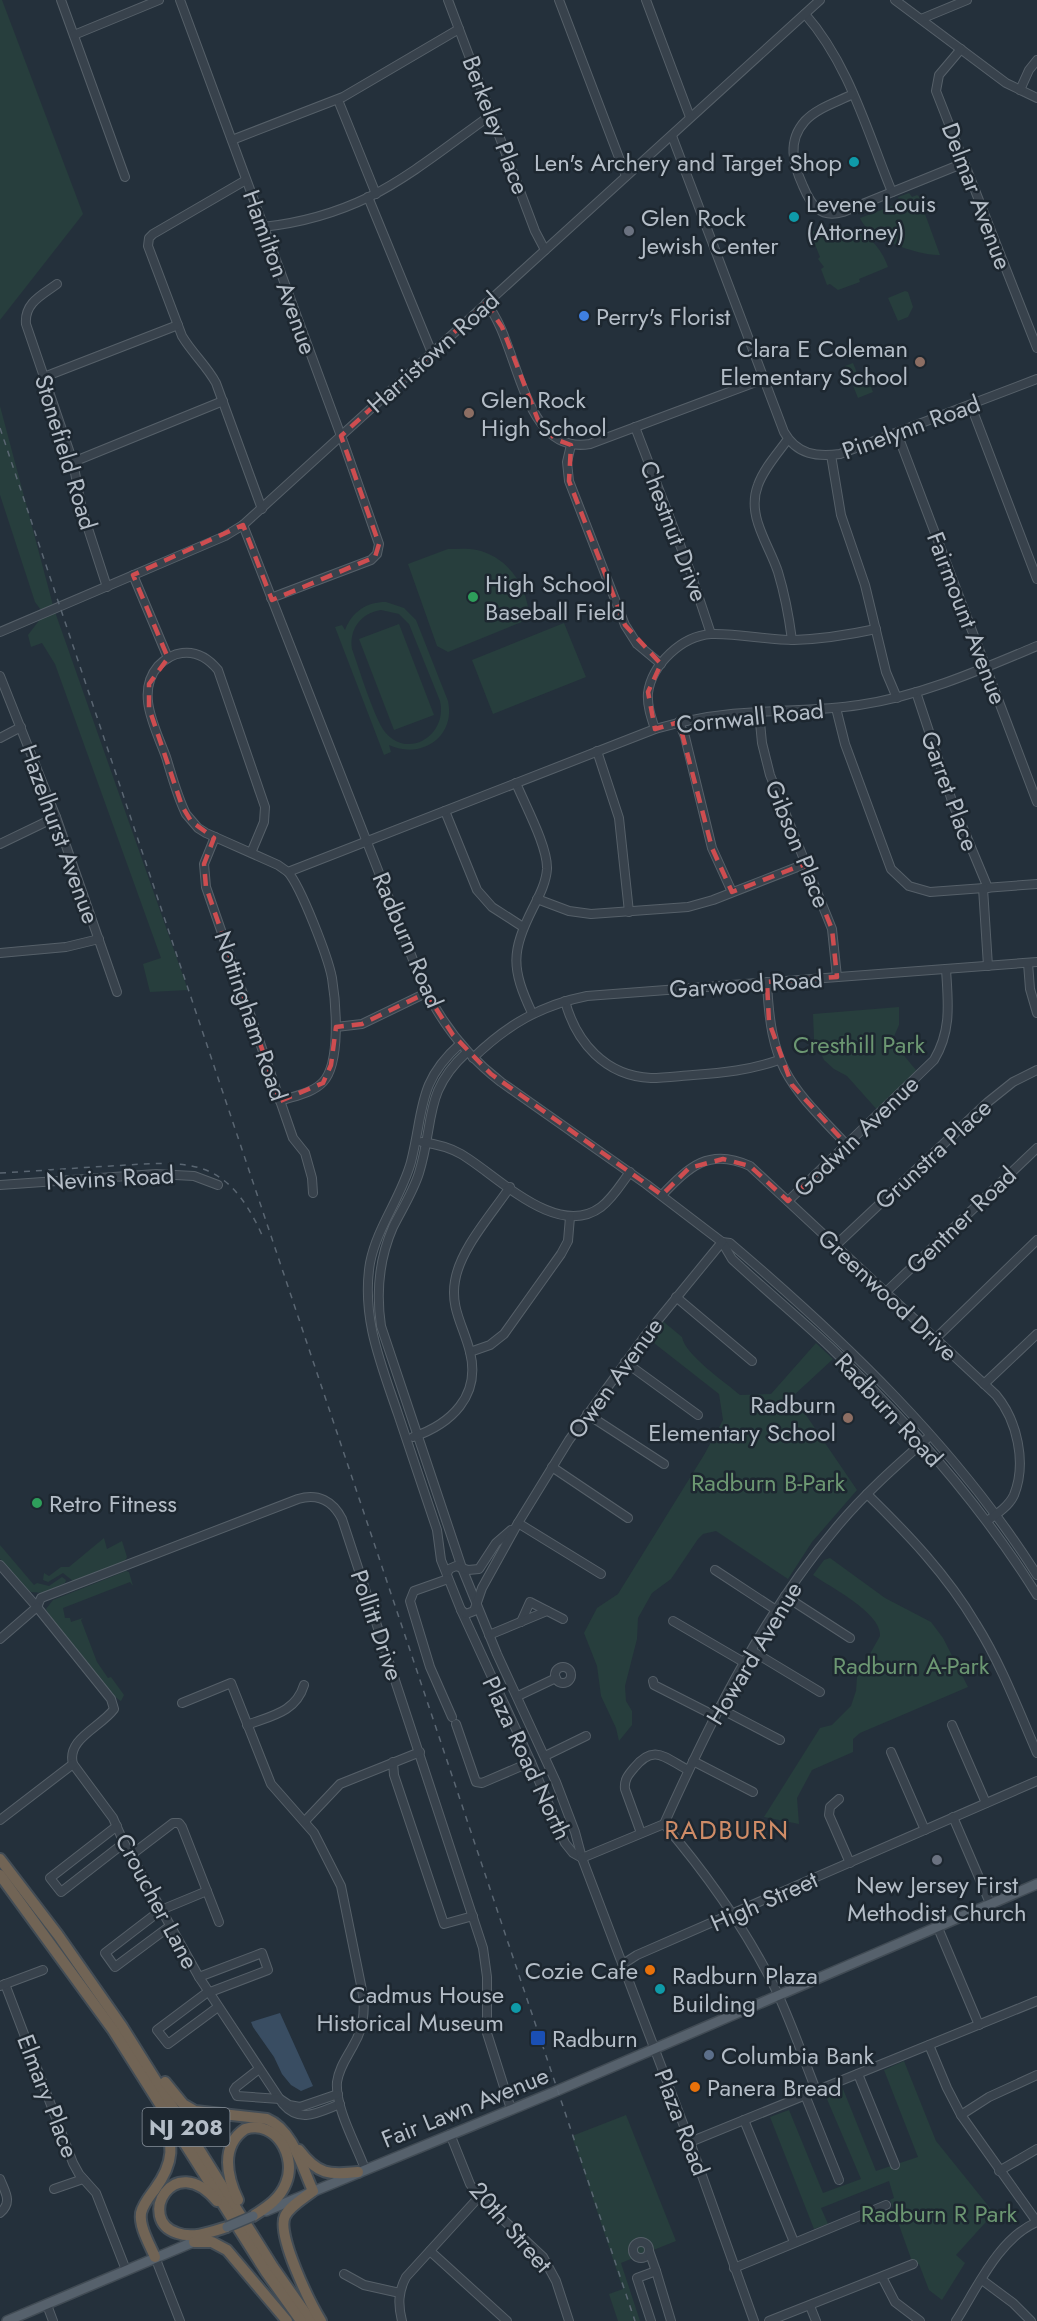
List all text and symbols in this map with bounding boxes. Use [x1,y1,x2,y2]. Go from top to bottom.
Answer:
street label: Berkeley Place [454,51,538,199]
street label: Delmar Avenue [933,118,1021,274]
place label: Len's Archery and Target Shop [534,145,842,180]
marker: Len's Archery and Target Shop [847,155,861,169]
street label: Hamilton Avenue [234,185,326,359]
place label: Levene Louis (Attorney) [806,186,936,249]
place label: Glen Rock Jewish Center [638,200,779,263]
marker: Levene Louis (Attorney) [787,210,801,224]
marker: Glen Rock Jewish Center [622,224,636,238]
street label: Harristown Road [359,283,507,421]
place label: Perry's Florist [596,299,731,334]
marker: Perry's Florist [577,309,591,323]
place label: Clara E Coleman Elementary School [720,331,908,394]
marker: Clara E Coleman Elementary School [913,355,927,369]
street label: Stonefield Road [26,370,106,534]
place label: Glen Rock High School [481,382,607,445]
street label: Pinelynn Road [837,386,985,468]
marker: Glen Rock High School [462,406,476,420]
street label: Chestnut Drive [631,455,717,607]
street label: Fairmount Avenue [918,527,1016,709]
place label: High School Baseball Field [485,566,625,629]
marker: High School Baseball Field [466,590,480,604]
street label: Cornwall Road [675,692,825,742]
street label: Garret Place [912,726,988,856]
street label: Hazelhurst Avenue [11,740,109,928]
street label: Gibson Place [756,775,840,913]
street label: Radburn Road [364,867,452,1013]
street label: Nottingham Road [206,926,296,1106]
street label: Garwood Road [668,961,824,1007]
park label: Cresthill Park [793,1027,925,1062]
street label: Godwin Avenue [785,1067,927,1205]
street label: Grunstra Place [867,1091,999,1217]
street label: Nevins Road [45,1157,175,1199]
street label: Gentner Road [898,1158,1024,1282]
street label: Greenwood Drive [810,1221,966,1369]
street label: Owen Avenue [559,1310,671,1446]
street label: Radburn Road [827,1345,951,1475]
place label: Radburn Elementary School [648,1387,836,1450]
marker: Radburn Elementary School [841,1411,855,1425]
park label: Radburn B-Park [691,1465,846,1500]
place label: Retro Fitness [49,1486,177,1521]
marker: Retro Fitness [30,1496,44,1510]
street label: Pollitt Drive [342,1565,412,1685]
street label: Howard Avenue [697,1575,811,1731]
park label: Radburn A-Park [833,1648,990,1683]
street label: Plaza Road North [474,1670,580,1846]
district label: RADBURN [664,1811,790,1849]
street label: Croucher Lane [107,1827,207,1975]
marker: New Jersey First Methodist Church [930,1853,944,1867]
street label: High Street [705,1862,823,1940]
place label: New Jersey First Methodist Church [847,1867,1027,1930]
place label: Cozie Cafe [525,1953,638,1988]
place label: Radburn Plaza Building [672,1958,818,2021]
marker: Cozie Cafe [643,1963,657,1977]
place label: Cadmus House Historical Museum [316,1977,504,2040]
marker: Radburn Plaza Building [653,1982,667,1996]
marker: Cadmus House Historical Museum [509,2001,523,2015]
place label: Radburn [552,2021,638,2056]
street label: Elmary Place [8,2029,88,2163]
marker: Radburn [529,2029,547,2047]
place label: Columbia Bank [721,2038,875,2073]
marker: Columbia Bank [702,2048,716,2062]
street label: Fair Lawn Avenue [376,2058,554,2156]
street label: Plaza Road [646,2064,718,2180]
place label: Panera Bread [707,2070,842,2105]
marker: Panera Bread [688,2080,702,2094]
road number: NJ 208 [142,2108,230,2146]
street label: 20th Street [461,2174,561,2280]
park label: Radburn R Park [861,2196,1018,2231]

